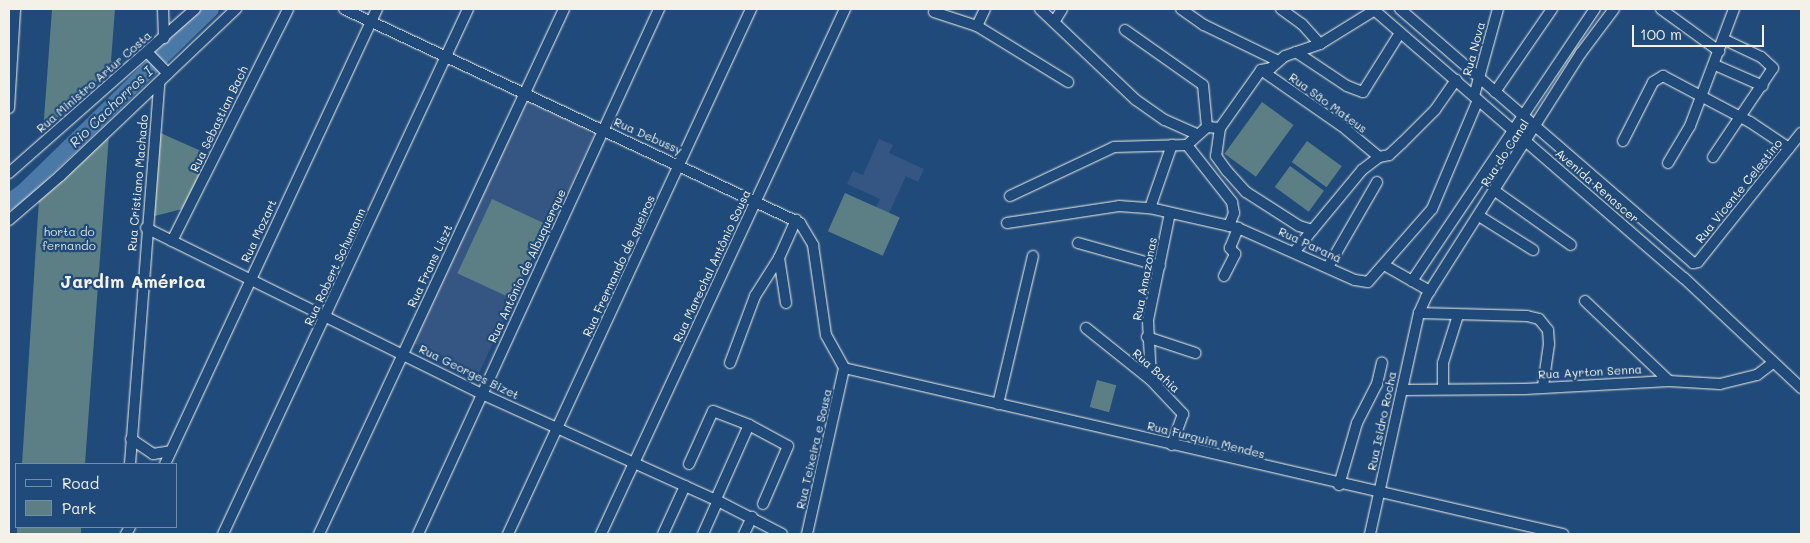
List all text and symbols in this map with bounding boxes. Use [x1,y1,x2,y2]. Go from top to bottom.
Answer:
scale bar [1635,15,1768,47]
street label: Rua Nova [1460,20,1488,78]
text: 100 m [1640,24,1682,44]
street label: Rua Ministro Artur Costa [34,28,154,136]
water label: Rio Cachorros I [66,63,156,151]
street label: Rua Sebastian Bach [187,64,251,174]
street label: Rua São Mateus [1286,70,1370,136]
street label: Rua Cristiano Machado [125,114,151,252]
street label: Rua Debussy [612,114,684,158]
street label: Rua do Canal [1478,117,1532,189]
street label: Rua Vicente Celestino [1693,136,1785,246]
street label: Avenida Renascer [1552,146,1642,226]
street label: Rua Antônio de Albuquerque [485,187,569,345]
street label: Rua Marechal Antônio Sousa [670,187,754,345]
street label: Rua Frernando de queiros [580,193,658,339]
street label: Rua Mozart [238,197,280,265]
street label: Rua Robert Schumann [301,206,369,328]
street label: Rua Frans Liszt [404,222,456,310]
street label: Rua Paraná [1276,224,1344,266]
park label: horta do fernando [42,225,96,253]
street label: Rua Amazonas [1130,236,1160,322]
district label: Jardim América [60,270,206,292]
street label: Rua Georges Bizet [417,342,521,402]
street label: Rua Bahia [1129,346,1183,396]
street label: Rua Ayrton Senna [1538,362,1642,382]
street label: Rua Isidro Rocha [1364,370,1400,472]
street label: Rua Teixeira e Sousa [793,387,835,511]
street label: Rua Furquim Mendes [1146,418,1266,462]
legend [15,463,178,528]
text: Road [62,473,99,493]
text: Park [62,498,96,518]

